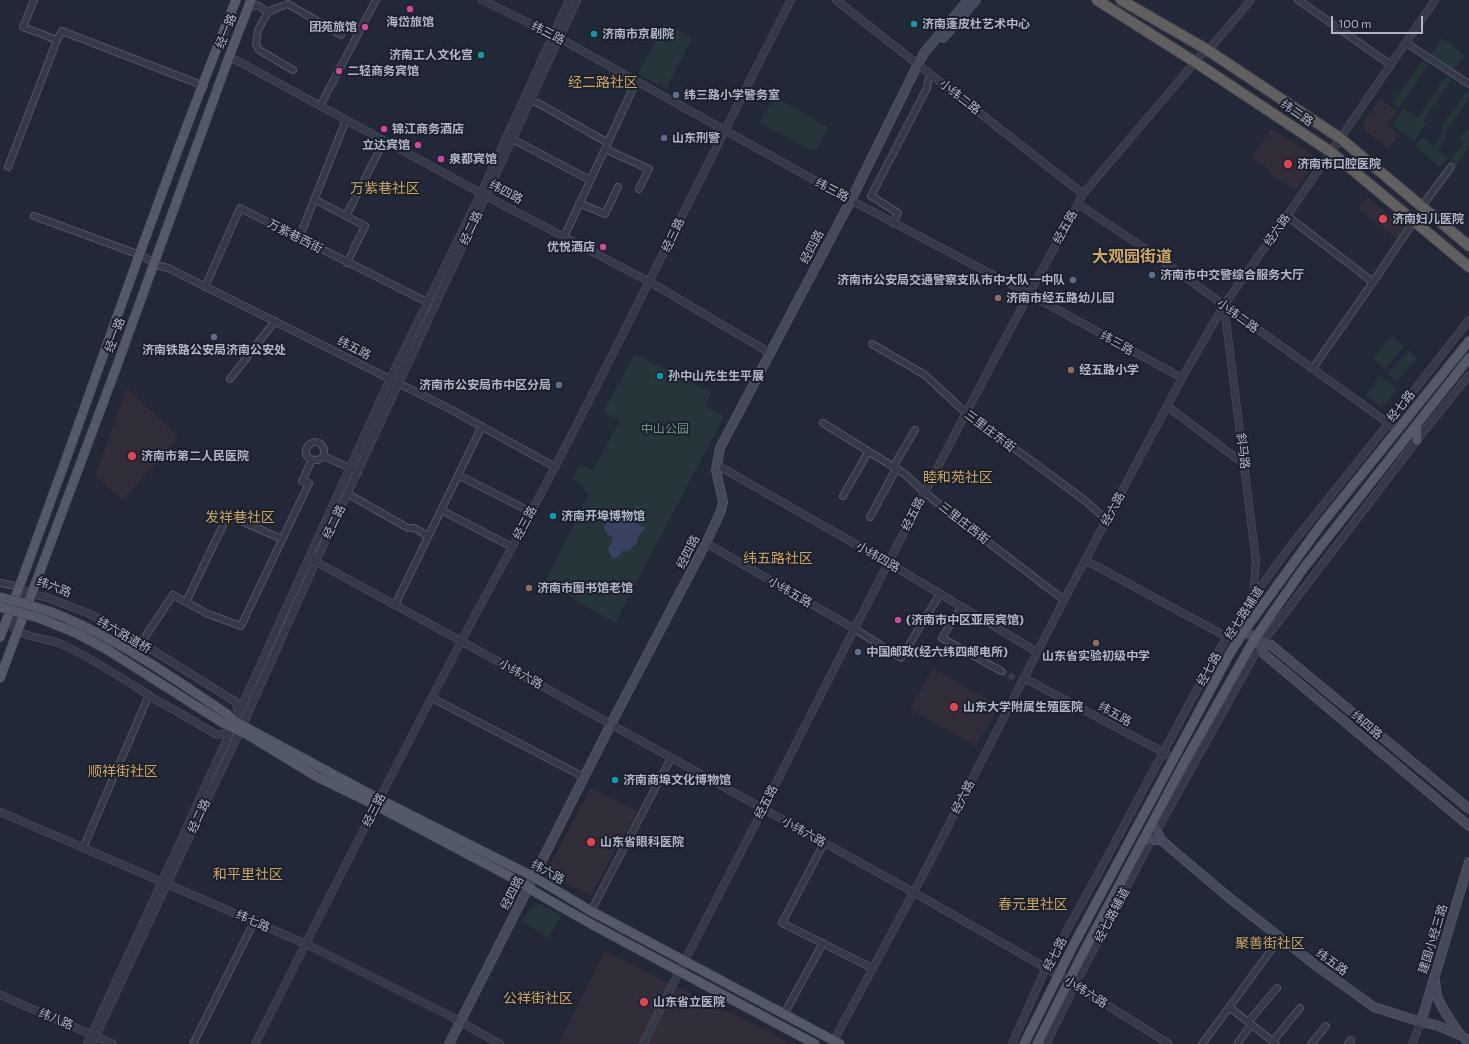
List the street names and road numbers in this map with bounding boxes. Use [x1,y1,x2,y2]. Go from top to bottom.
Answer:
street label: 经一路 [213,12,239,50]
street label: 纬三路 [529,18,567,48]
street label: 小纬二路 [937,77,983,117]
street label: 纬二路 [1278,97,1316,129]
street label: 纬三路 [813,175,851,205]
street label: 纬四路 [487,177,525,207]
street label: 经五路 [1050,208,1080,246]
street label: 经二路 [457,209,485,247]
street label: 经六路 [1261,211,1293,249]
street label: 万紫巷西街 [265,216,325,256]
street label: 经三路 [659,216,687,254]
street label: 经四路 [797,228,827,266]
street label: 小纬二路 [1214,296,1262,336]
street label: 经一路 [102,316,128,354]
street label: 纬三路 [1098,328,1136,358]
street label: 纬五路 [335,333,373,363]
street label: 经七路 [1384,387,1418,425]
street label: 三里庄东街 [962,407,1018,455]
street label: 斜马路 [1234,432,1252,470]
street label: 经六路 [1098,490,1128,528]
street label: 经五路 [898,495,928,533]
street label: 三里庄西街 [936,499,992,547]
street label: 经二路 [320,503,348,541]
street label: 经三路 [510,504,540,542]
street label: 经四路 [673,533,703,571]
street label: 小纬四路 [854,539,902,575]
street label: 纬六路 [35,574,73,600]
street label: 小纬五路 [766,574,814,610]
street label: 经七路辅道 [1222,584,1266,642]
street label: 纬六路道桥 [94,614,154,656]
street label: 经七路 [1194,650,1224,688]
street label: 小纬六路 [497,656,545,692]
street label: 纬五路 [1096,699,1134,729]
street label: 纬四路 [1349,708,1385,742]
street label: 经六路 [948,778,978,816]
street label: 经五路 [751,783,781,821]
street label: 经三路 [359,791,389,829]
street label: 经二路 [185,797,213,835]
street label: 小纬六路 [780,814,828,850]
street label: 纬六路 [529,857,567,887]
street label: 经四路 [497,874,527,912]
street label: 经七路辅道 [1092,885,1132,945]
street label: 建国小经三路 [1416,902,1450,976]
street label: 纬七路 [234,907,272,935]
street label: 经七路 [1040,935,1070,973]
street label: 纬五路 [1313,946,1351,978]
street label: 小纬六路 [1062,973,1110,1011]
street label: 纬八路 [37,1005,75,1033]

